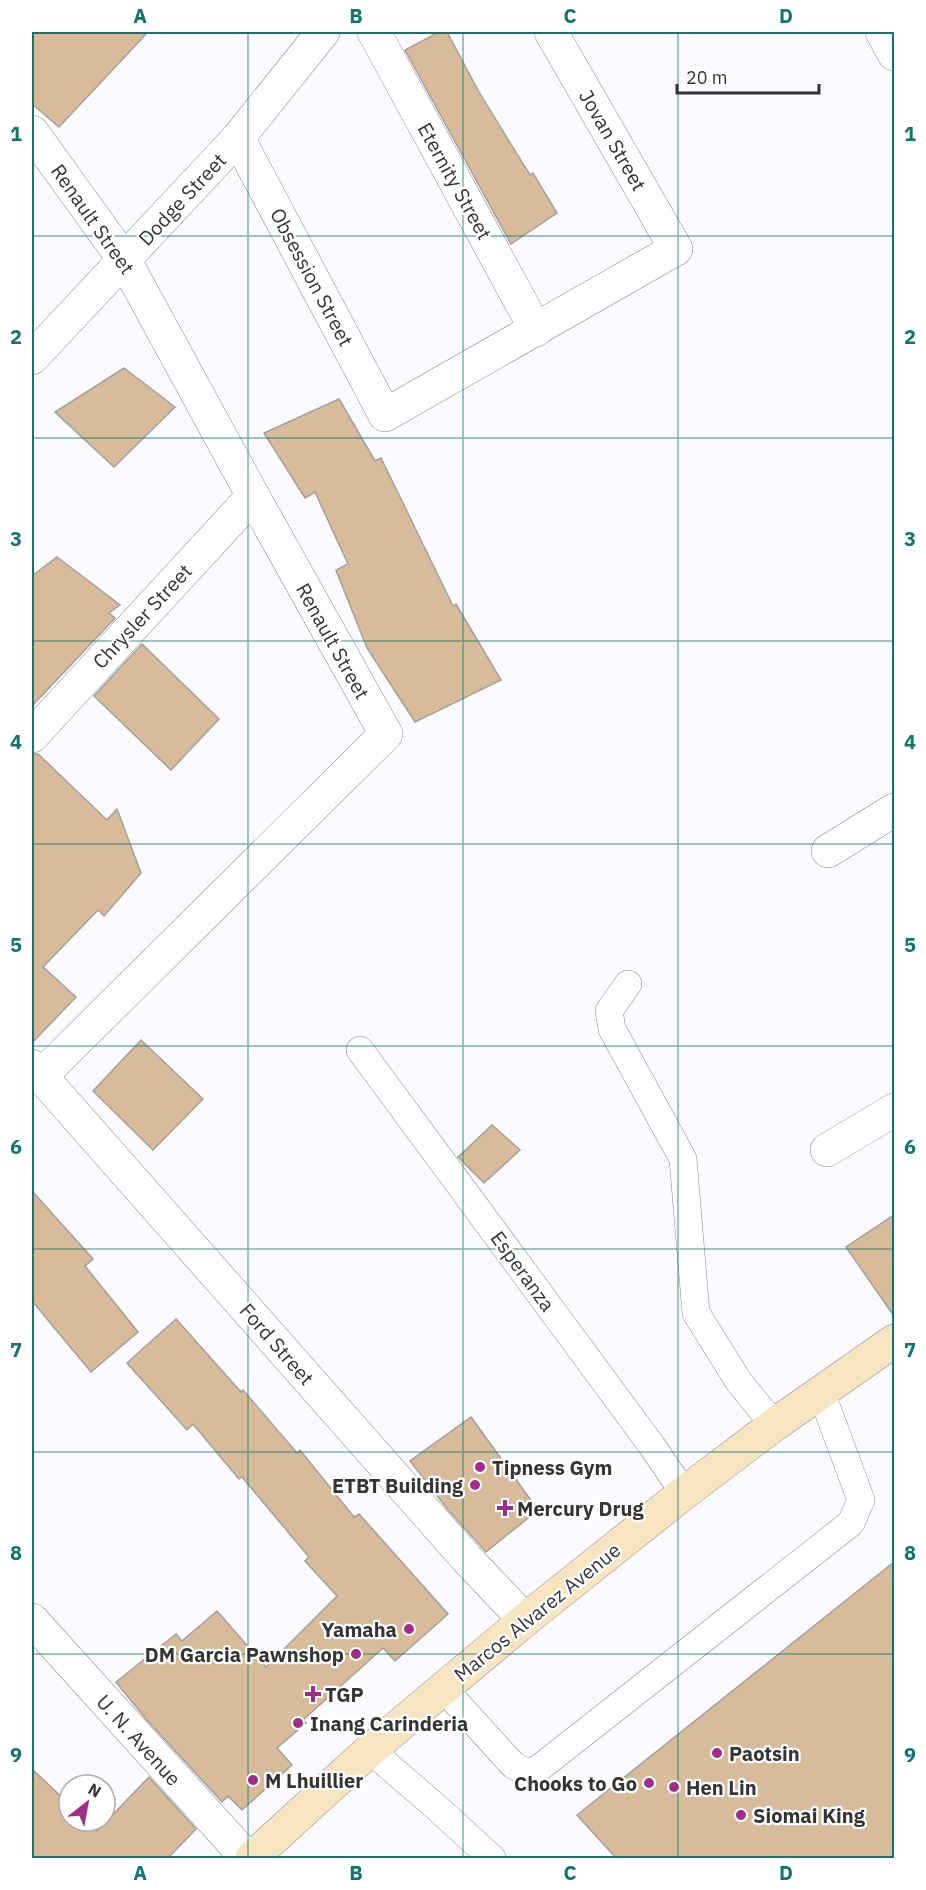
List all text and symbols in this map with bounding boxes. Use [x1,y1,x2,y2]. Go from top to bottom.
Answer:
text: A [133,2,147,29]
text: B [349,2,363,29]
text: C [563,2,577,29]
text: D [779,2,793,29]
scale bar [677,57,820,95]
text: 20 m [686,66,728,89]
street label: Jovan Street [573,85,653,195]
street label: Eternity Street [412,118,498,244]
text: 1 [10,120,22,147]
text: 1 [904,120,916,147]
street label: Dodge Street [132,147,232,251]
street label: Renault Street [45,158,141,280]
street label: Obsession Street [264,203,360,351]
text: 2 [10,323,22,350]
text: 2 [904,323,916,350]
text: 3 [10,525,22,552]
text: 3 [904,525,916,552]
street label: Chrysler Street [86,558,198,674]
street label: Renault Street [290,578,376,704]
text: 4 [10,728,22,755]
text: 4 [904,728,916,755]
text: 5 [10,931,22,958]
text: 5 [904,931,916,958]
text: 6 [10,1133,22,1160]
text: 6 [904,1133,916,1160]
street label: Esperanza [485,1225,562,1317]
street label: Ford Street [234,1297,320,1391]
text: 7 [10,1336,22,1363]
text: 7 [904,1336,916,1363]
place label: Tipness Gym [492,1454,612,1481]
marker: Tipness Gym [473,1460,487,1474]
place label: ETBT Building [332,1472,464,1499]
marker: ETBT Building [468,1478,482,1492]
place label: Mercury Drug [517,1495,644,1522]
marker: Mercury Drug [498,1501,512,1515]
street label: Marcos Alvarez Avenue [448,1536,626,1688]
text: 8 [10,1539,22,1566]
text: 8 [904,1539,916,1566]
place label: Yamaha [321,1616,397,1643]
marker: Yamaha [402,1622,416,1636]
place label: DM Garcia Pawnshop [145,1641,344,1668]
marker: DM Garcia Pawnshop [349,1647,363,1661]
place label: TGP [325,1681,364,1708]
marker: TGP [306,1687,320,1701]
street label: U. N. Avenue [92,1689,186,1791]
place label: Inang Carinderia [310,1710,468,1737]
marker: Inang Carinderia [291,1716,305,1730]
place label: Paotsin [729,1740,800,1767]
text: 9 [10,1741,22,1768]
text: 9 [904,1741,916,1768]
marker: Paotsin [710,1746,724,1760]
place label: M Lhuillier [265,1767,363,1794]
place label: Chooks to Go [514,1770,637,1797]
north arrow [57,1773,117,1833]
marker: M Lhuillier [246,1773,260,1787]
place label: Hen Lin [686,1774,757,1801]
marker: Chooks to Go [642,1776,656,1790]
marker: Hen Lin [667,1780,681,1794]
place label: Siomai King [753,1802,866,1829]
marker: Siomai King [734,1808,748,1822]
text: A [133,1859,147,1886]
text: B [349,1859,363,1886]
text: C [563,1859,577,1886]
text: D [779,1859,793,1886]

